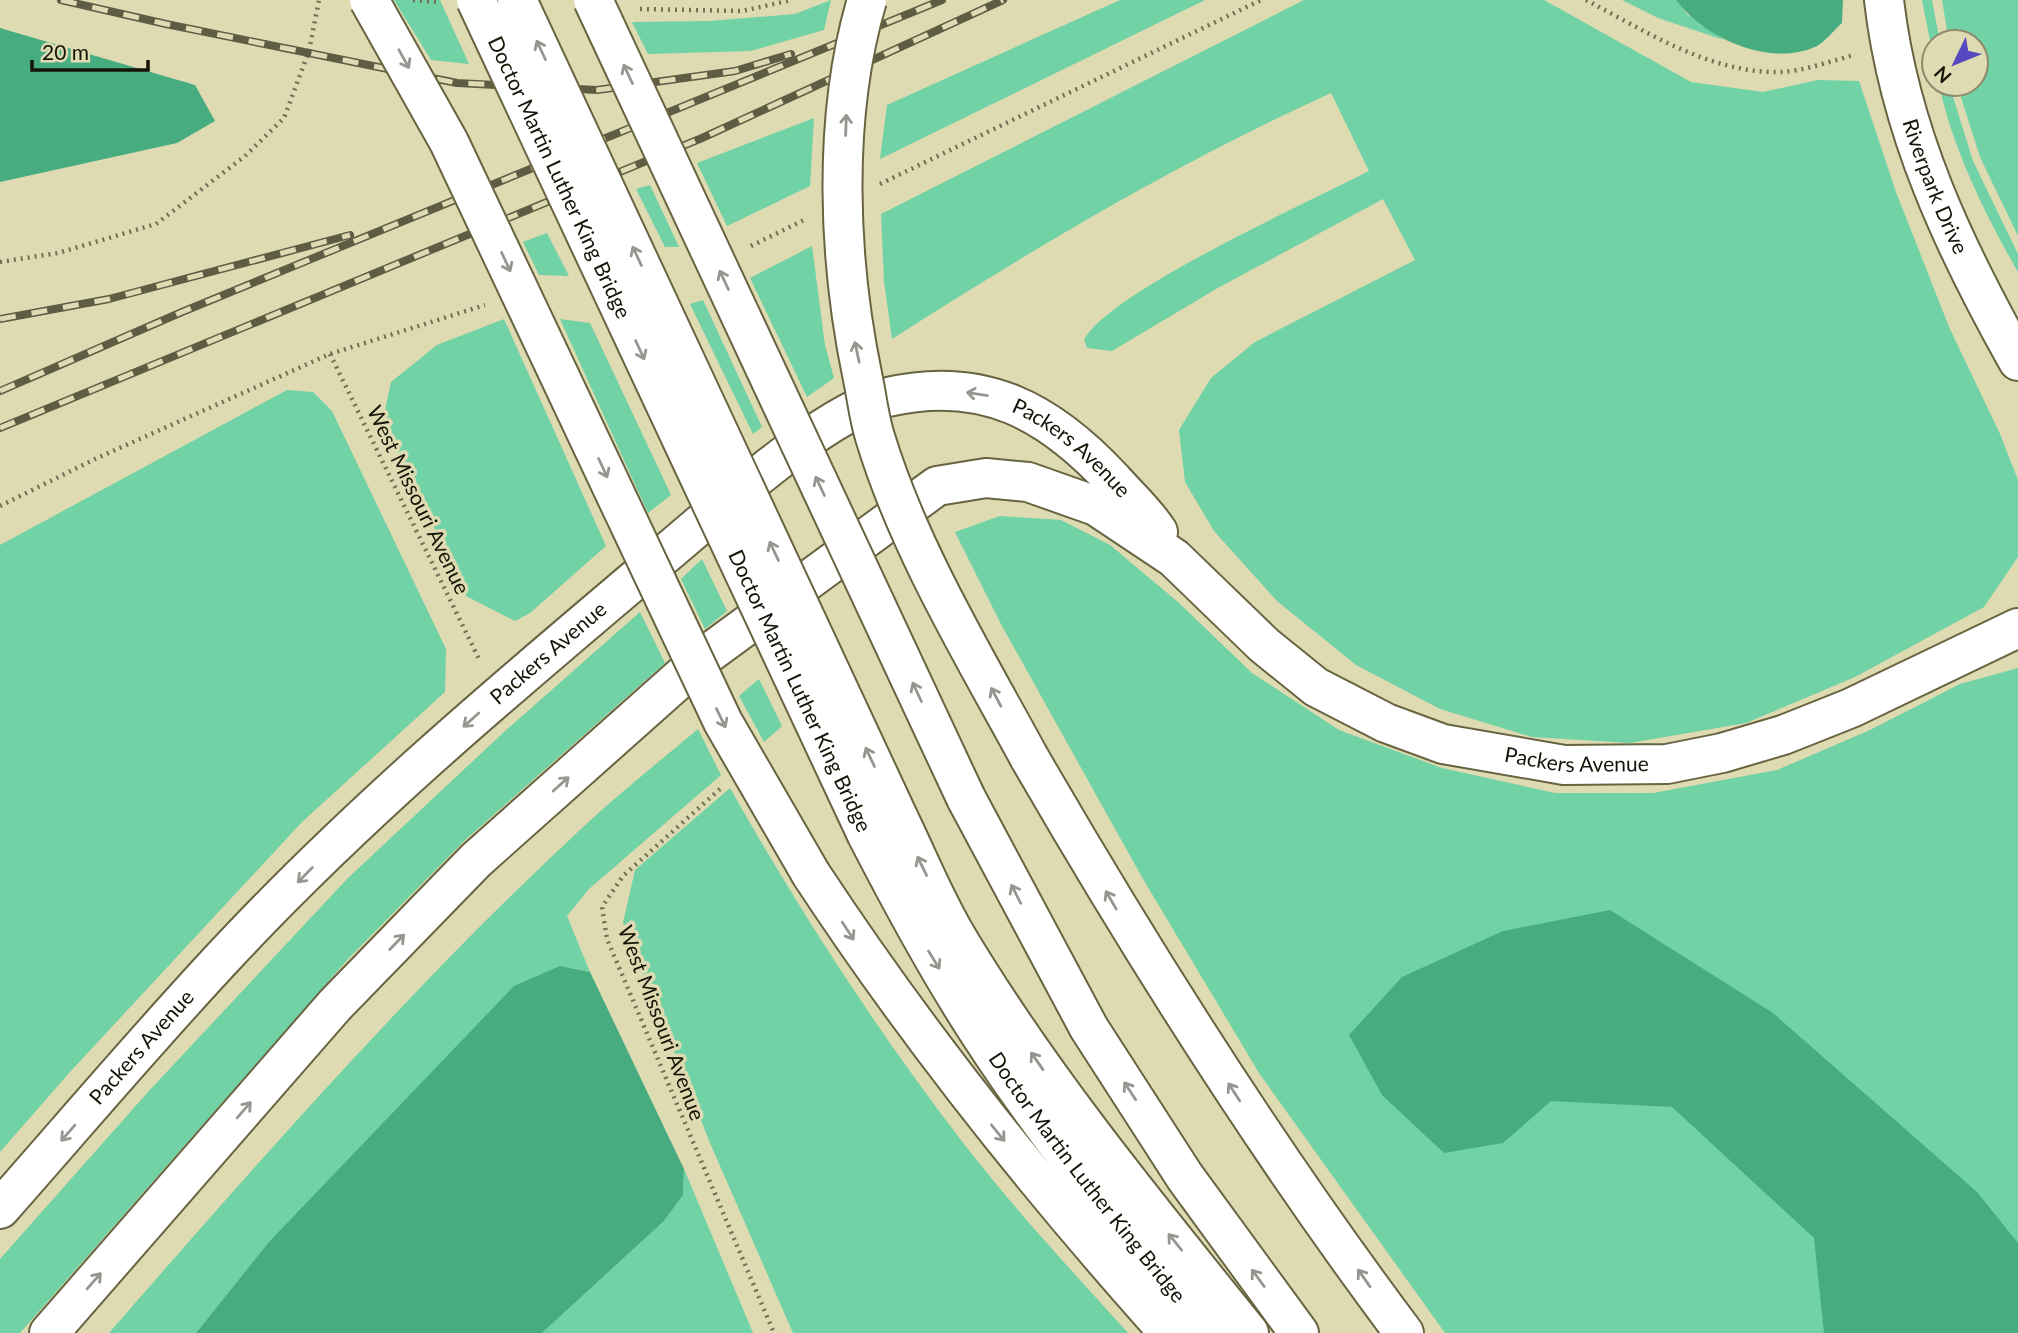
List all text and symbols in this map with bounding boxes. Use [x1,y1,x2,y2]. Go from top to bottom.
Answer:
scale bar [32,28,147,72]
north arrow [1920,28,1990,98]
street label: Doctor Martin Luther King Bridge [484,32,637,322]
text: 20 m [42,39,89,64]
one-way arrow [533,39,546,60]
one-way arrow [397,48,411,69]
text: N [1929,62,1956,88]
one-way arrow [621,63,634,85]
one-way arrow [840,114,853,137]
street label: Riverpark Drive [1899,115,1974,258]
one-way arrow [629,246,643,267]
one-way arrow [500,251,513,272]
one-way arrow [717,270,730,291]
one-way arrow [634,339,647,360]
one-way arrow [850,341,863,364]
one-way arrow [966,387,989,400]
street label: Packers Avenue [1009,392,1136,502]
street label: West Missouri Avenue [363,401,476,598]
one-way arrow [597,457,610,478]
one-way arrow [813,476,827,497]
one-way arrow [767,541,780,562]
street label: Doctor Martin Luther King Bridge [724,545,878,835]
street label: Packers Avenue [484,596,611,709]
one-way arrow [910,682,923,703]
one-way arrow [989,687,1003,708]
one-way arrow [715,707,729,728]
one-way arrow [462,712,480,728]
street label: Packers Avenue [1503,741,1649,776]
one-way arrow [863,747,876,768]
one-way arrow [552,776,569,793]
one-way arrow [914,856,928,877]
one-way arrow [296,867,313,884]
one-way arrow [1008,884,1022,905]
one-way arrow [1104,890,1118,910]
one-way arrow [842,920,856,940]
street label: West Missouri Avenue [614,921,711,1123]
one-way arrow [388,933,405,950]
one-way arrow [927,950,942,969]
street label: Packers Avenue [83,984,198,1109]
street label: Doctor Martin Luther King Bridge [984,1047,1192,1307]
one-way arrow [1030,1052,1044,1071]
one-way arrow [1122,1081,1136,1101]
one-way arrow [1226,1082,1240,1102]
one-way arrow [235,1102,252,1119]
one-way arrow [991,1123,1006,1141]
one-way arrow [60,1124,76,1142]
one-way arrow [1168,1233,1183,1251]
one-way arrow [1251,1269,1266,1288]
one-way arrow [1357,1269,1372,1288]
one-way arrow [86,1273,102,1291]

